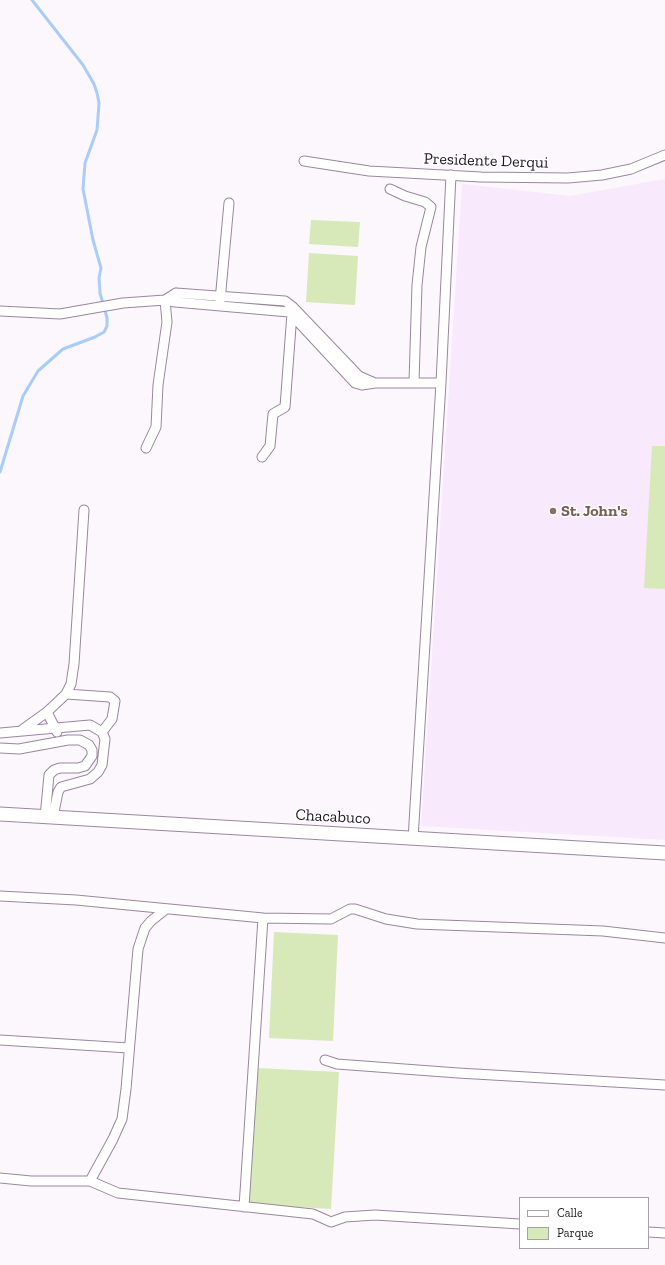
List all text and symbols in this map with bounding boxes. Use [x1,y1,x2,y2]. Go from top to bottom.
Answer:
street label: Presidente Derqui [423,149,549,173]
place label: St. John's [561,501,628,521]
marker: St. John's [548,506,558,516]
street label: Chacabuco [295,805,371,829]
legend [519,1197,649,1249]
text: Calle [557,1206,583,1220]
text: Parque [557,1226,593,1240]

